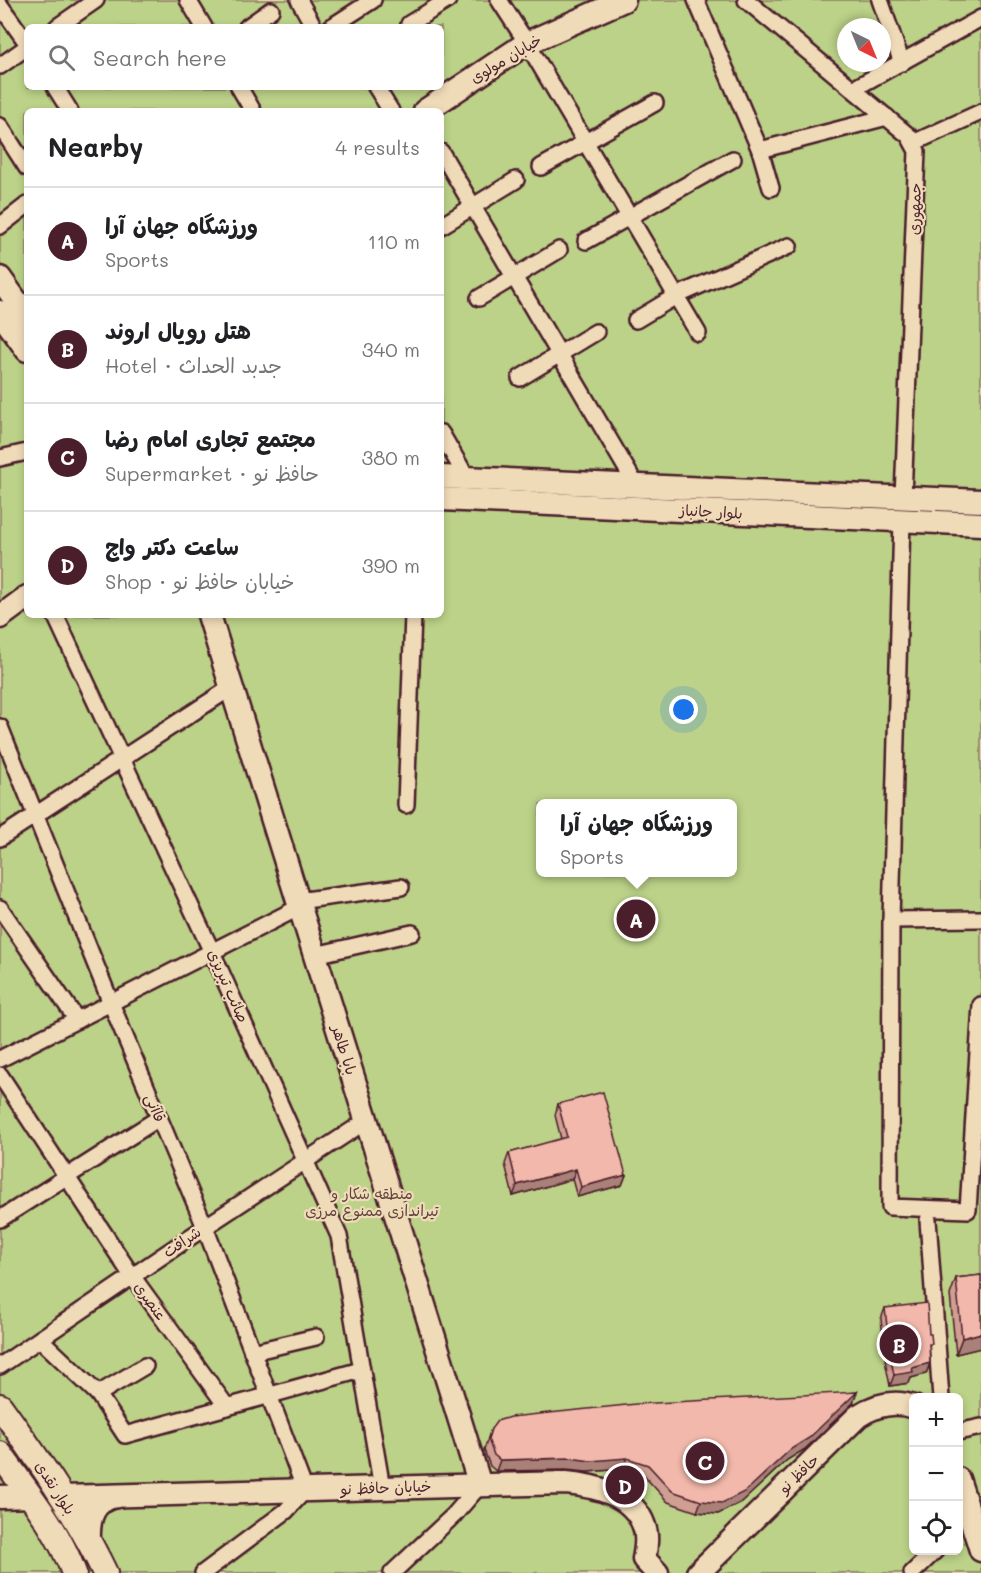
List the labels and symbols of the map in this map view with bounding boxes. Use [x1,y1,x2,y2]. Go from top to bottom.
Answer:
north arrow [837,18,891,72]
street label: خیابان مولوی [466,29,545,87]
street label: جمهوری [903,182,926,236]
street label: بلوار جانباز [678,499,743,523]
your location [669,695,698,724]
pin: A [616,896,656,942]
street label: صائب تبریزی [204,946,254,1025]
street label: بابا طاهر [327,1020,362,1077]
street label: قاآنی [140,1090,171,1125]
park label: منطقه شکار و تیراندازی ممنوع مرزی [305,1183,439,1221]
street label: شرافت [158,1221,204,1261]
street label: عنصری [130,1277,171,1324]
pin: B [880,1322,918,1366]
pin: C [686,1438,724,1484]
street label: حافظ نو [773,1449,823,1498]
street label: بلوار نقدی [31,1457,81,1518]
pin: D [606,1462,644,1508]
street label: خیابان حافظ نو [339,1475,432,1499]

